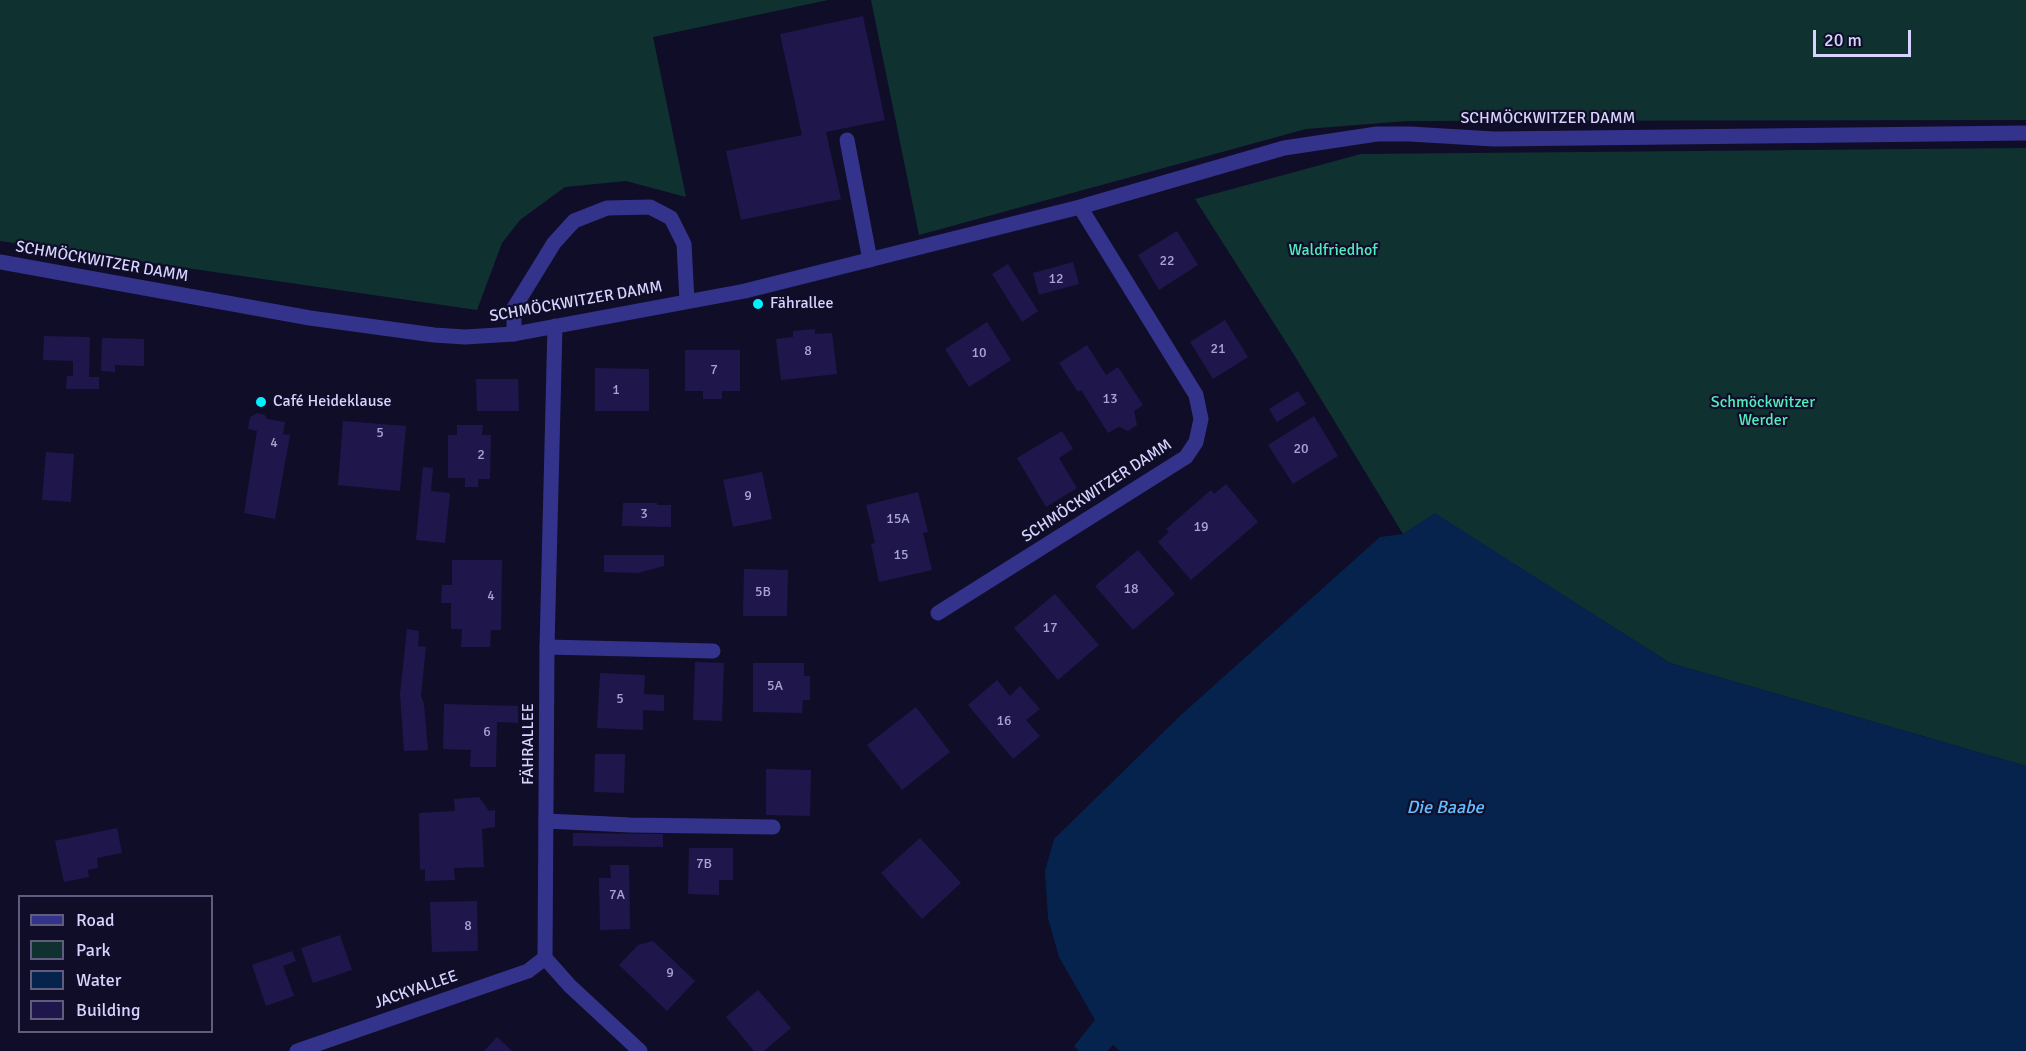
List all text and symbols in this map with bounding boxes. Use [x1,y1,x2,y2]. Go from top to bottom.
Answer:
scale bar [1816,18,1914,56]
text: 20 m [1824,29,1862,51]
street label: SCHMÖCKWITZER DAMM [1460,109,1636,129]
street label: SCHMÖCKWITZER DAMM [14,237,190,287]
park label: Waldfriedhof [1288,241,1378,261]
house number: 22 [1159,253,1175,269]
house number: 12 [1048,271,1064,287]
street label: SCHMÖCKWITZER DAMM [488,277,664,327]
place label: Fährallee [770,294,834,314]
marker: Fährallee [751,297,765,311]
house number: 21 [1210,341,1226,357]
house number: 8 [804,343,812,359]
house number: 10 [971,345,987,361]
house number: 7 [710,362,718,378]
house number: 1 [612,382,620,398]
house number: 13 [1102,391,1118,407]
place label: Café Heideklause [273,392,391,412]
park label: Schmöckwitzer Werder [1711,393,1815,431]
marker: Café Heideklause [254,395,268,409]
house number: 5 [376,425,384,441]
house number: 4 [270,435,278,451]
street label: SCHMÖCKWITZER DAMM [1018,435,1176,547]
house number: 20 [1293,441,1309,457]
house number: 2 [477,447,485,463]
house number: 9 [744,488,752,504]
house number: 3 [640,506,648,522]
house number: 15A [886,511,910,527]
house number: 19 [1193,519,1209,535]
house number: 15 [893,547,909,563]
house number: 18 [1123,581,1139,597]
house number: 5B [755,584,771,600]
house number: 4 [487,588,495,604]
house number: 17 [1042,620,1058,636]
house number: 5A [767,678,783,694]
house number: 5 [616,691,624,707]
street label: FÄHRALLEE [519,703,539,785]
house number: 16 [996,713,1012,729]
house number: 6 [483,724,491,740]
water label: Die Baabe [1406,797,1484,819]
house number: 7B [696,856,712,872]
house number: 7A [609,887,625,903]
legend [18,895,213,1033]
text: Road [76,909,115,931]
house number: 8 [464,918,472,934]
text: Park [76,939,111,961]
house number: 9 [666,965,674,981]
street label: JACKYALLEE [372,967,460,1013]
text: Water [76,969,121,991]
text: Building [76,999,140,1021]

